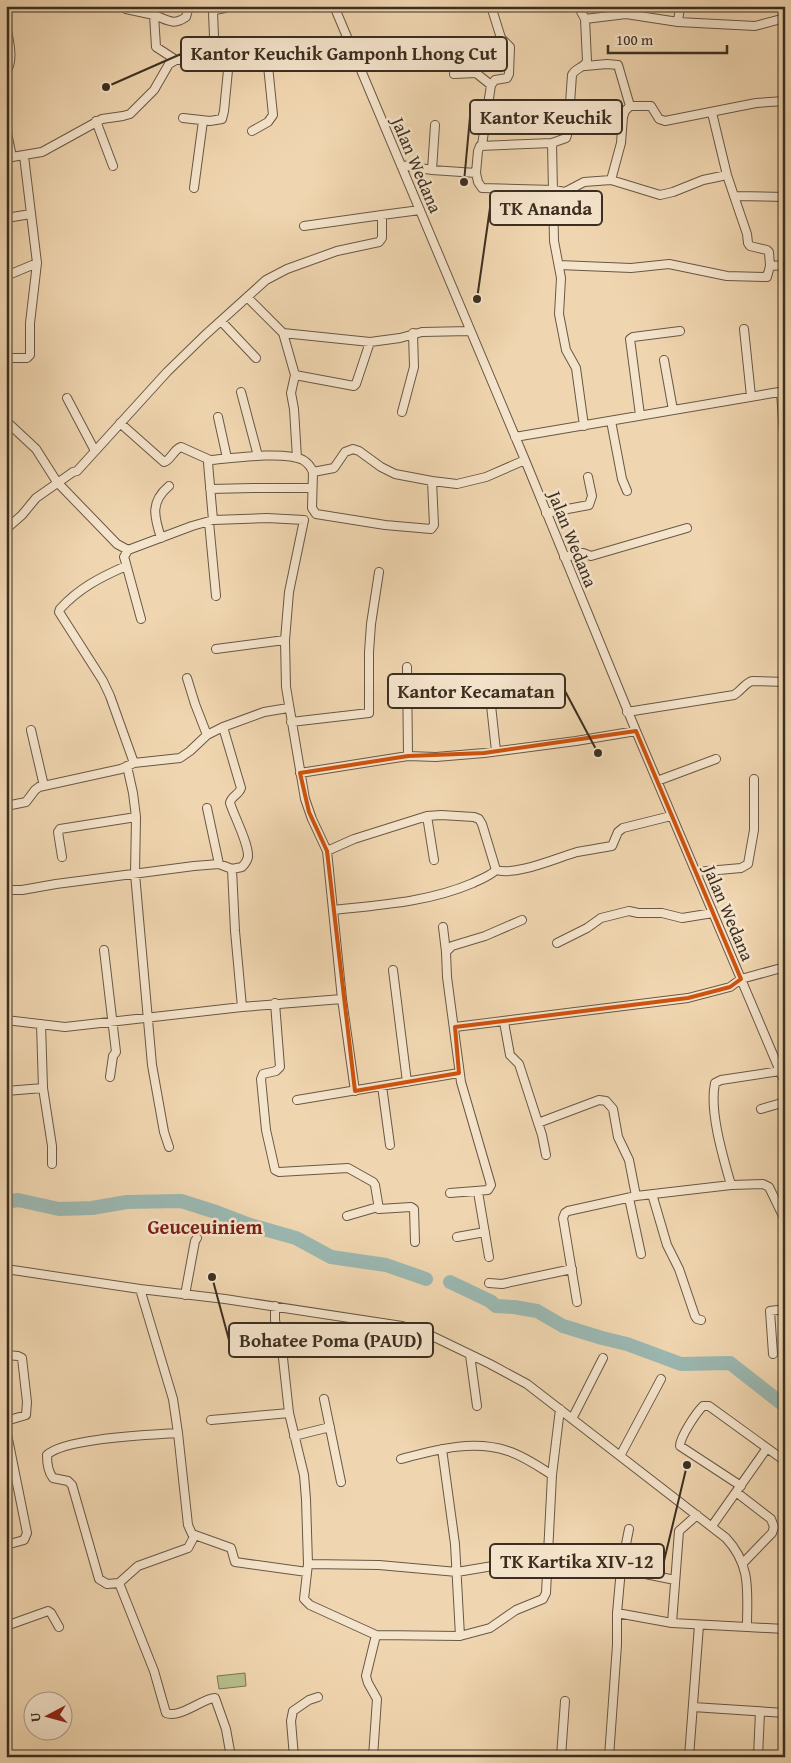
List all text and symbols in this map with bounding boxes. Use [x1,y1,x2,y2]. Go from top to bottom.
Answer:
scale bar [608,22,727,54]
text: 100 m [616,29,654,50]
callout: Kantor Keuchik Gamponh Lhong Cut [181,37,507,71]
text: Kantor Keuchik Gamponh Lhong Cut [191,39,498,67]
callout: Kantor Keuchik [470,100,622,134]
text: Kantor Keuchik [480,103,612,131]
street label: Jalan Wedana [384,111,449,217]
callout: TK Ananda [490,191,602,225]
text: TK Ananda [500,194,592,222]
street label: Jalan Wedana [541,485,605,592]
callout: Kantor Kecamatan [388,674,565,708]
text: Kantor Kecamatan [397,677,555,705]
street label: Jalan Wedana [696,859,761,965]
district label: Geuceuiniem [147,1212,263,1241]
callout: Bohatee Poma (PAUD) [229,1323,433,1357]
text: Bohatee Poma (PAUD) [239,1326,423,1354]
callout: TK Kartika XIV-12 [490,1544,664,1578]
text: TK Kartika XIV-12 [500,1547,654,1575]
north arrow [22,1690,72,1740]
text: U [25,1711,46,1723]

